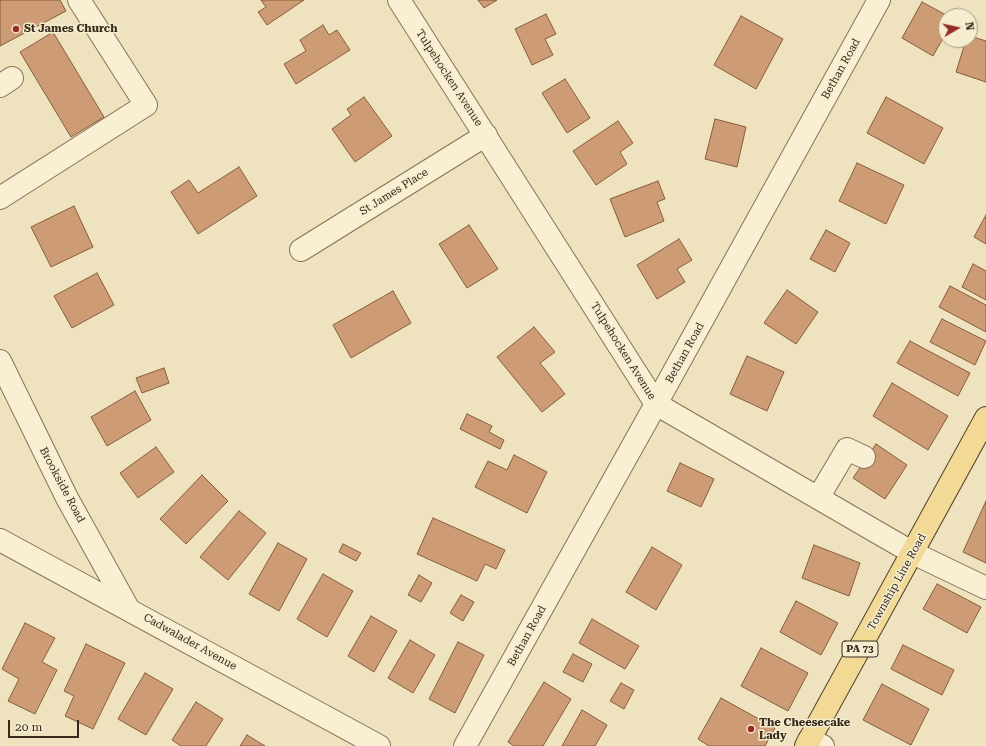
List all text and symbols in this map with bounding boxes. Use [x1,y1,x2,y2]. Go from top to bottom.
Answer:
north arrow [938,8,978,48]
text: N [962,21,976,31]
place label: St James Church [24,22,118,36]
marker: St James Church [11,24,21,34]
street label: Tulpehocken Avenue [413,27,485,129]
street label: Bethan Road [819,36,863,102]
street label: St James Place [357,166,431,218]
street label: Tulpehocken Avenue [588,300,658,402]
street label: Bethan Road [663,320,707,386]
street label: Brookside Road [37,445,87,525]
street label: Township Line Road [865,531,929,633]
street label: Bethan Road [505,603,549,669]
street label: Cadwalader Avenue [141,611,239,673]
road number: PA 73 [842,641,878,657]
scale bar [10,712,81,738]
place label: The Cheesecake Lady [759,716,850,742]
text: 20 m [15,720,42,734]
marker: The Cheesecake Lady [746,724,756,734]

